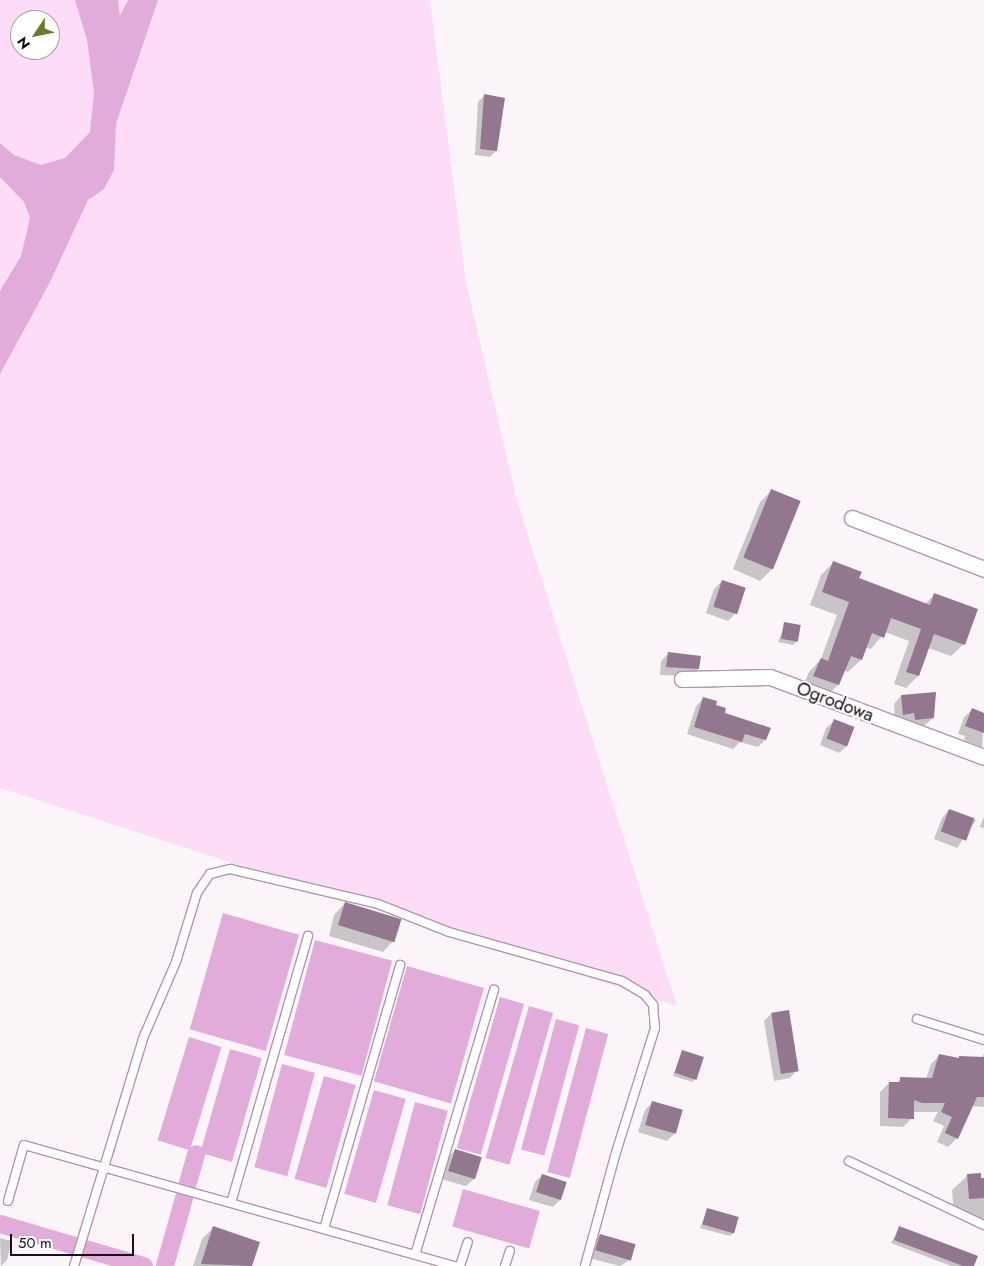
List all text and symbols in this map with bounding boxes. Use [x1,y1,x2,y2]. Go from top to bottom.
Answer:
north arrow [10,10,60,60]
text: N [12,33,35,53]
street label: Ogrodowa [793,677,877,727]
scale bar [12,1224,136,1256]
text: 50 m [18,1232,52,1254]

